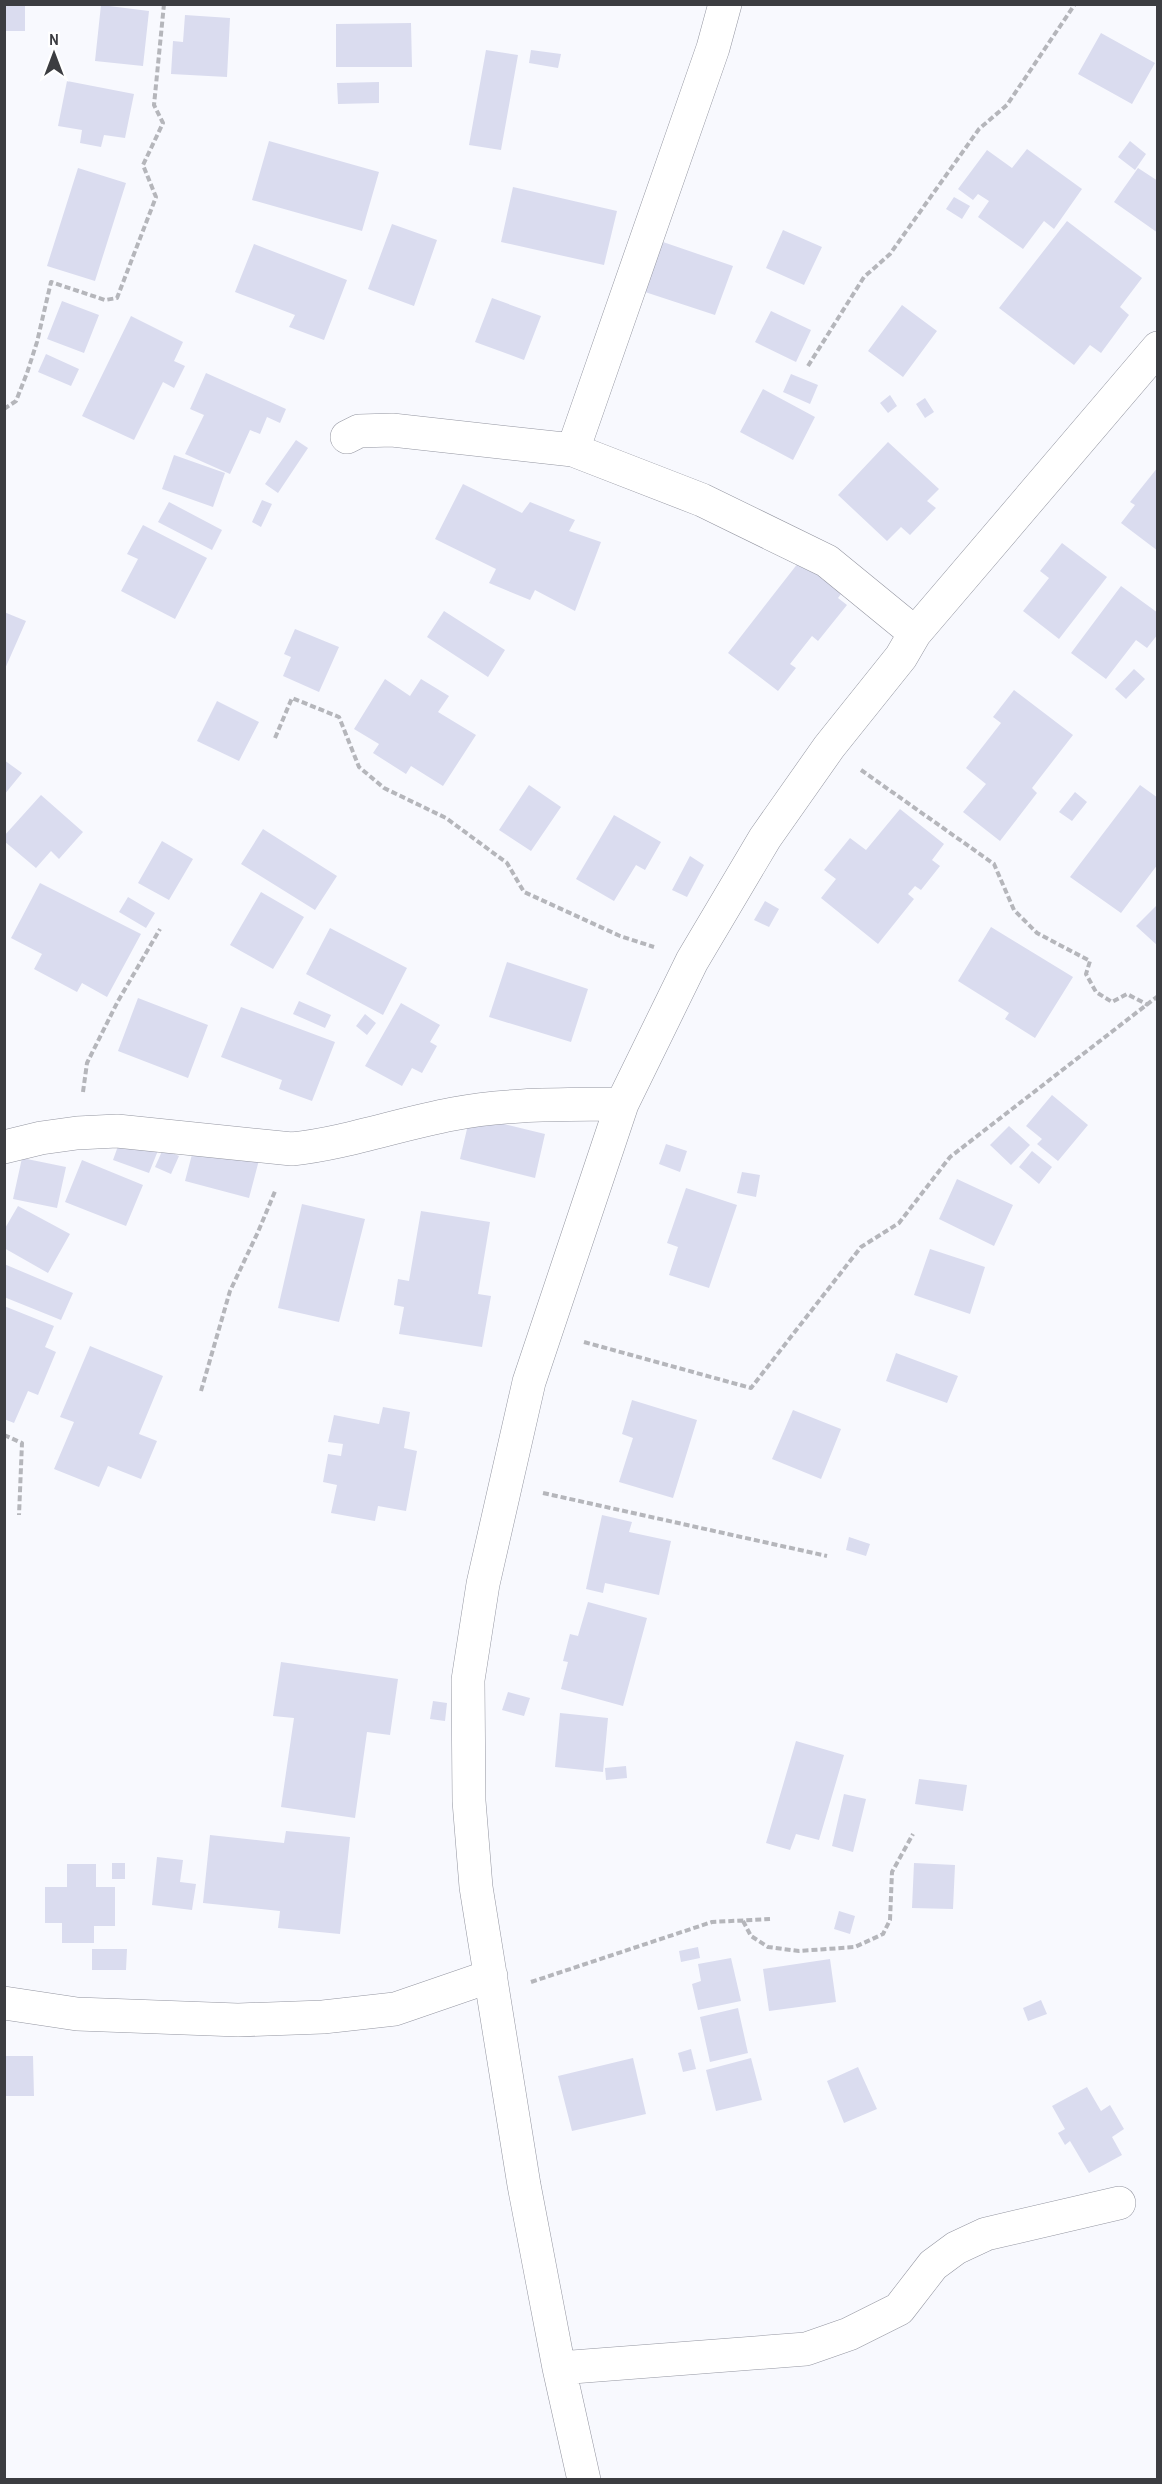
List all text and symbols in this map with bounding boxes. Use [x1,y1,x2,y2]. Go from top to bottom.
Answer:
north arrow [24,24,84,84]
text: N [49,28,59,50]

